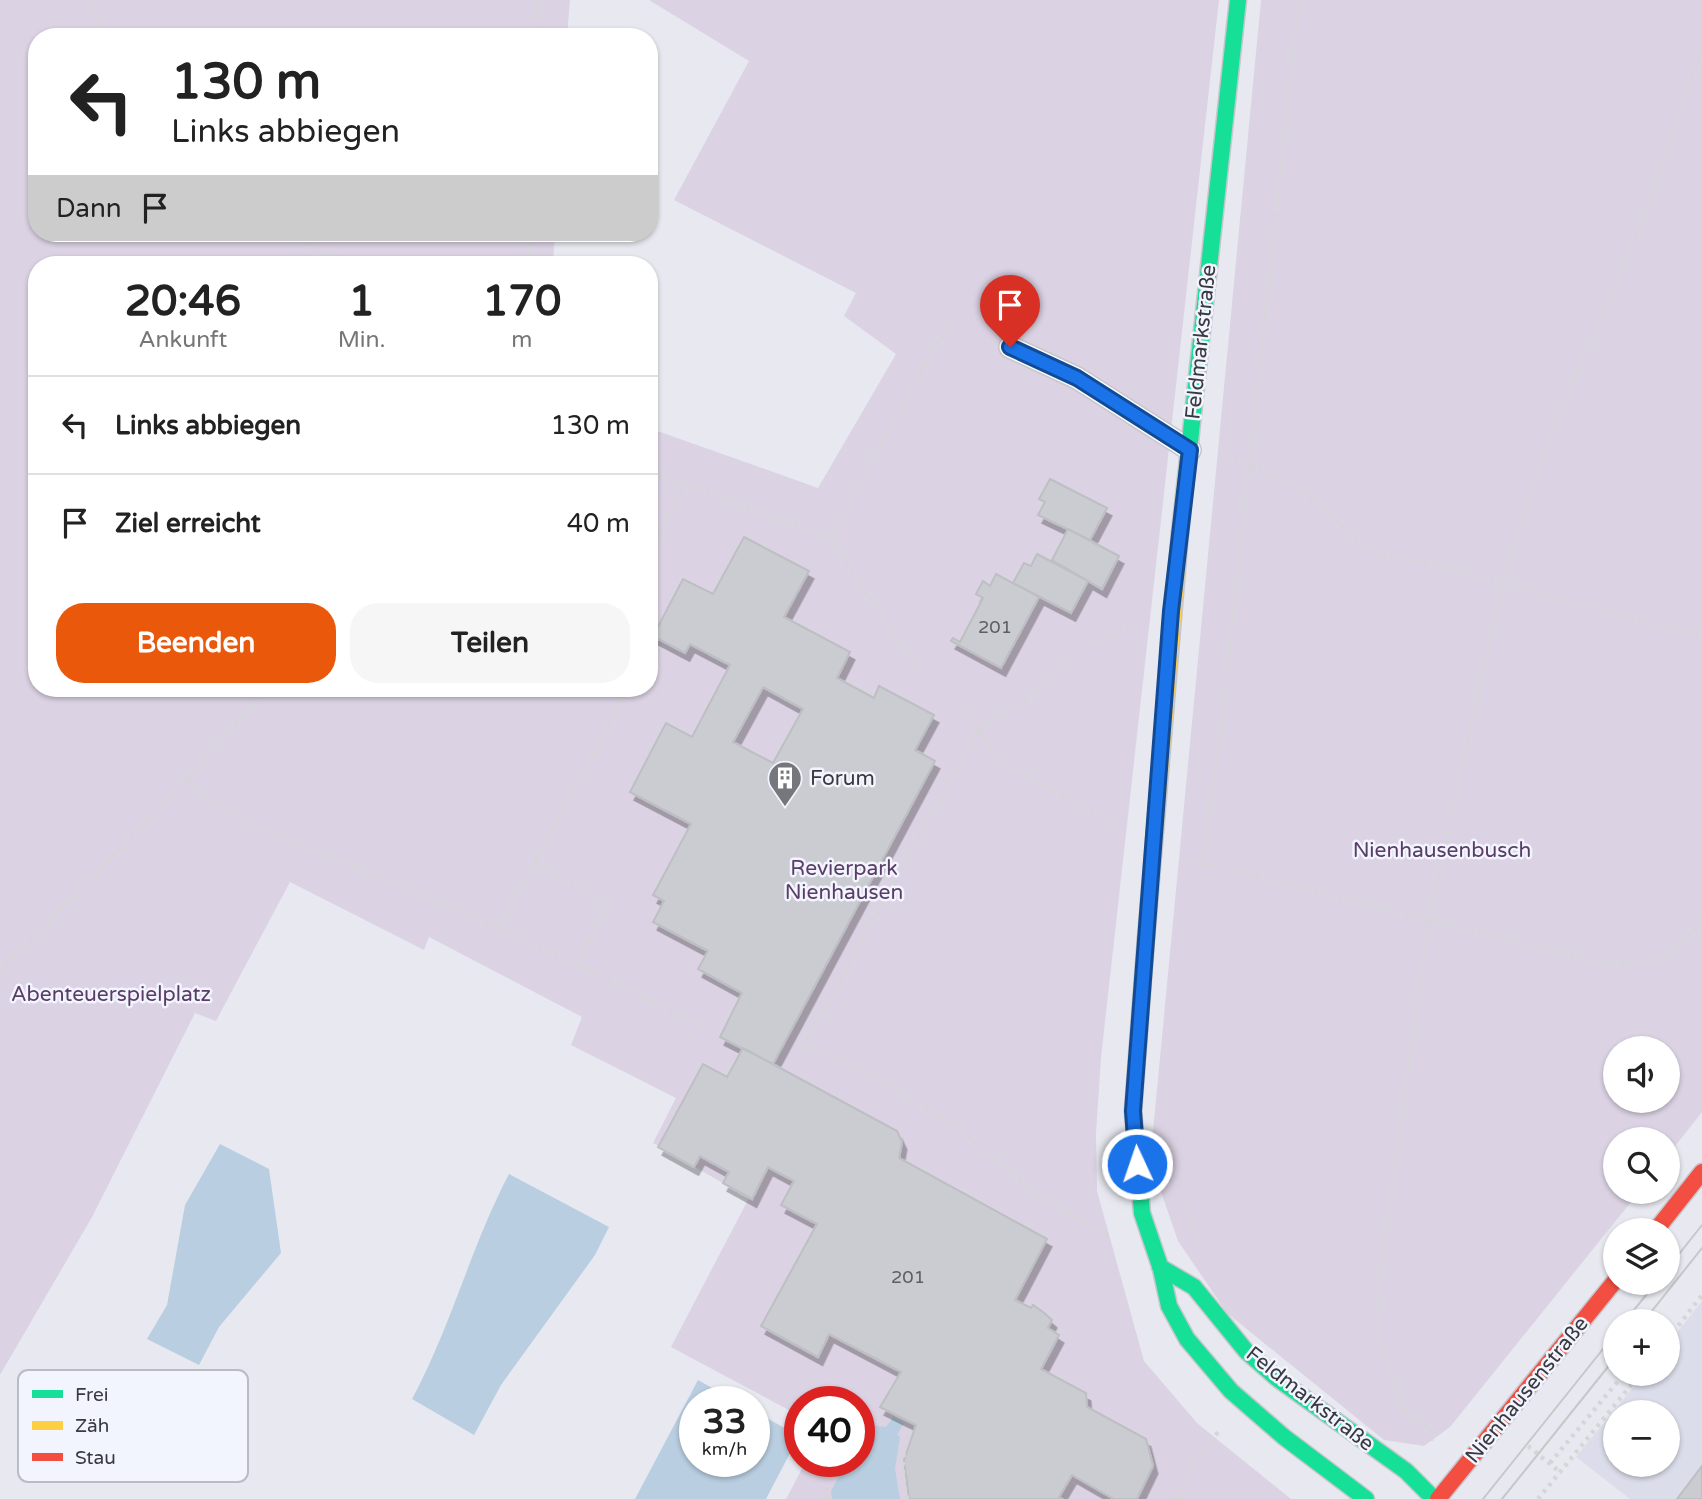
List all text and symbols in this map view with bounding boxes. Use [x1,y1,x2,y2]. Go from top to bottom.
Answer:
text: 130 m [171,53,321,112]
icon: left [56,56,147,147]
text: Links abbiegen [171,113,400,151]
icon: arrive [136,189,174,227]
text: Dann [56,193,122,224]
street label: Feldmarkstraße [1180,263,1222,421]
pin [980,275,1040,347]
text: 20:46 [125,276,241,327]
text: 1 [348,276,375,327]
text: 170 [482,276,561,327]
icon: arrive [991,286,1029,324]
text: Ankunft [139,326,227,354]
text: Min. [338,326,385,354]
text: m [511,326,532,354]
icon: left [56,406,94,444]
text: Links abbiegen [115,410,301,441]
text: 130 m [550,410,630,441]
icon: arrive [56,504,94,542]
text: Ziel erreicht [115,508,261,539]
text: 40 m [567,508,630,539]
button: Beenden [56,603,336,683]
button: Teilen [350,603,630,683]
house number: 201 [978,616,1012,638]
building icon: Forum [766,759,804,808]
place label: Forum [810,766,875,791]
park label: Nienhausenbusch [1353,838,1531,863]
park label: Revierpark Nienhausen [785,856,903,905]
park label: Abenteuerspielplatz [11,982,211,1007]
map controls [1603,1036,1680,1477]
button: sound [1603,1036,1680,1113]
position arrow [1100,1127,1174,1201]
button: search [1603,1127,1680,1204]
button: layers [1603,1218,1680,1295]
house number: 201 [891,1266,925,1288]
button: + [1603,1309,1680,1386]
street label: Nienhausenstraße [1460,1312,1594,1468]
street label: Feldmarkstraße [1241,1341,1379,1457]
legend [18,1370,248,1482]
text: Frei [75,1384,109,1406]
speed limit sign: 40 [784,1386,875,1477]
button: − [1603,1400,1680,1477]
text: 33 [703,1401,746,1443]
text: Zäh [75,1415,109,1437]
text: km/h [702,1438,747,1460]
text: Stau [75,1447,116,1469]

